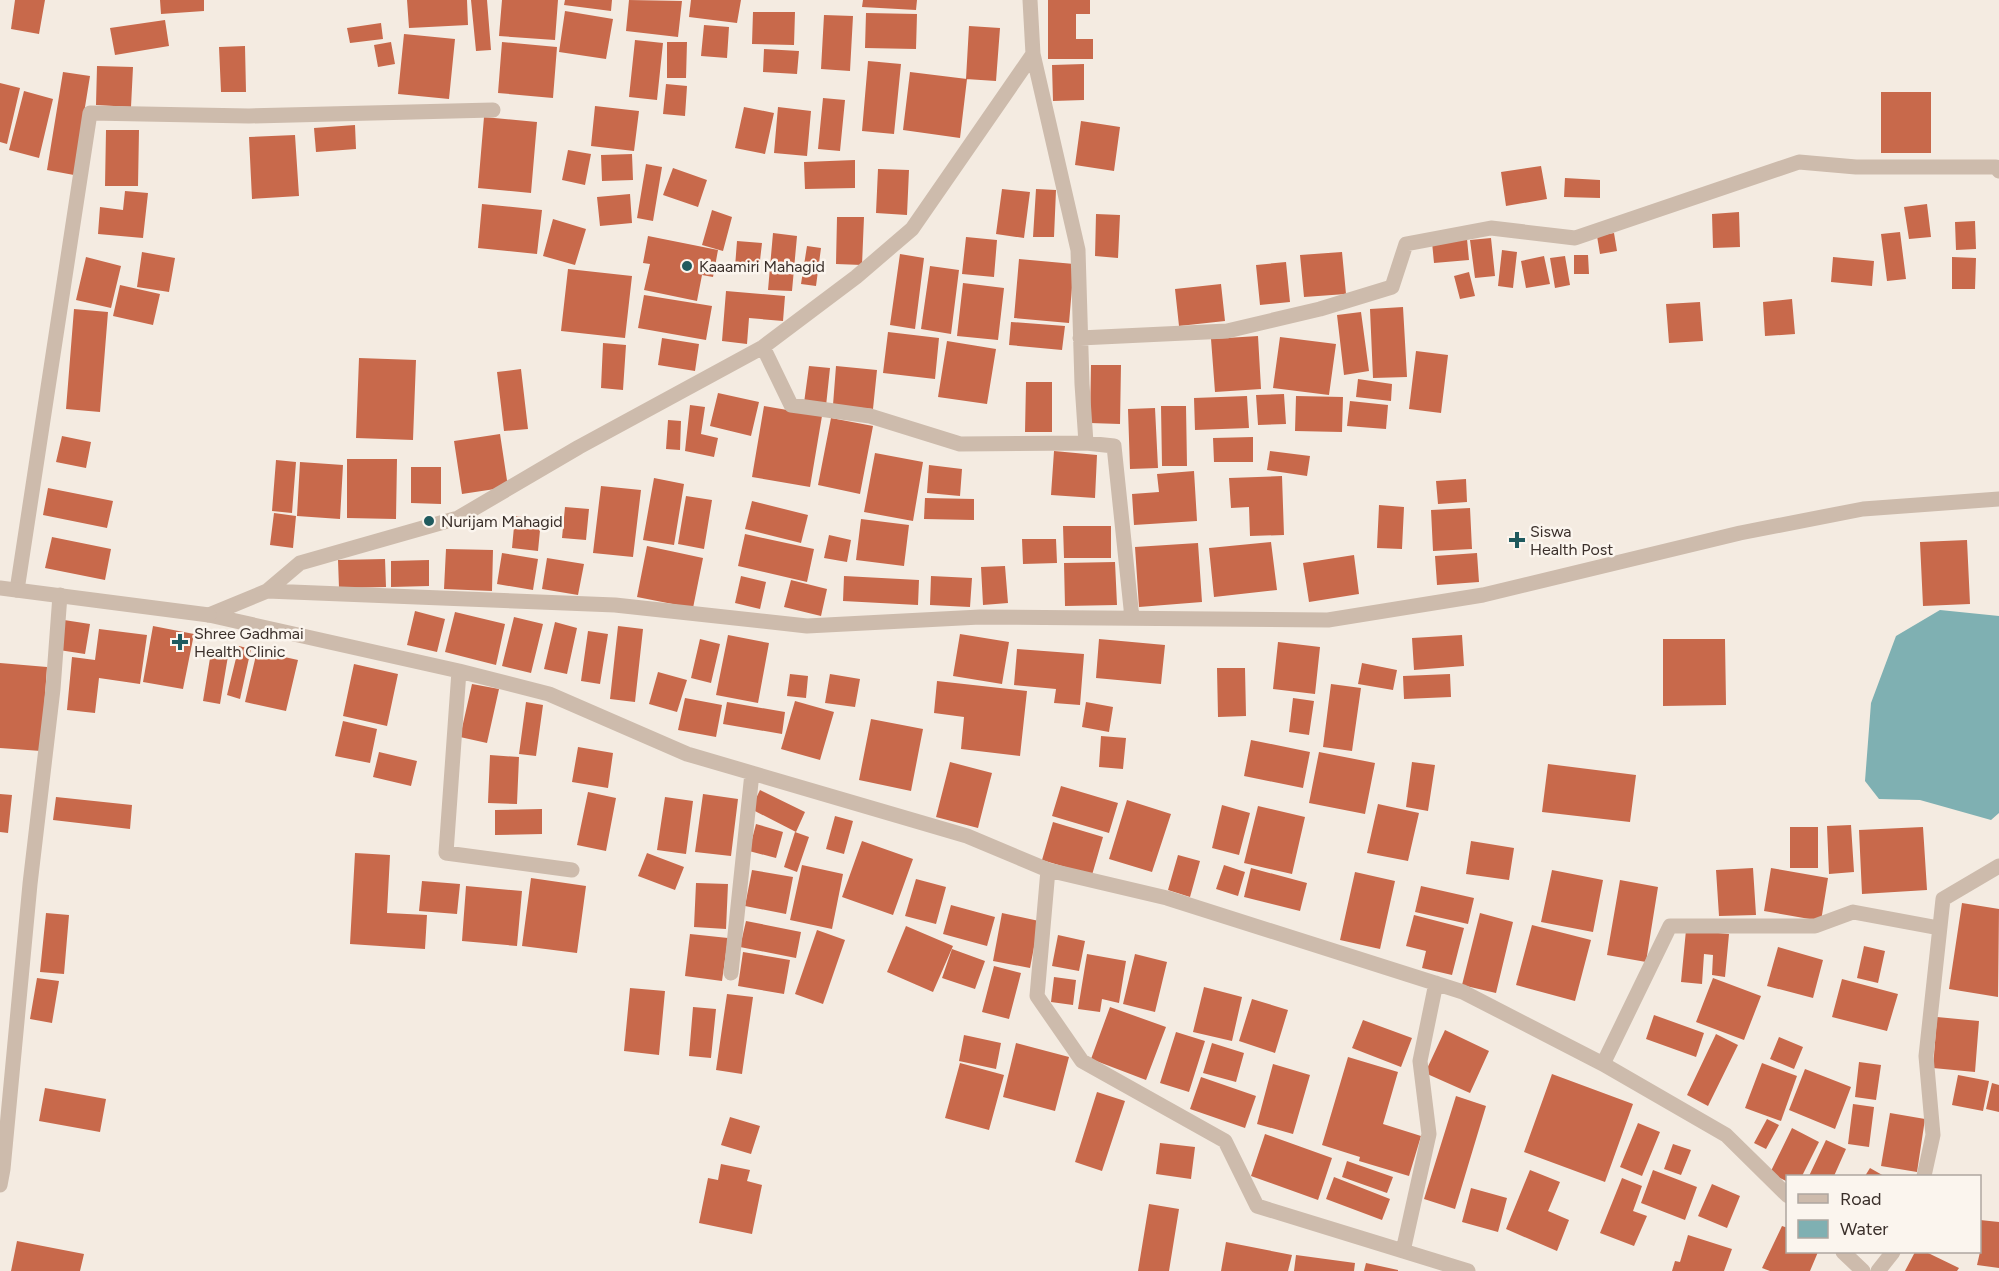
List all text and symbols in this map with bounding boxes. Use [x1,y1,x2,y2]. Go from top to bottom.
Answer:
place label: Kaaamiri Mahagid [699,257,825,276]
marker: Kaaamiri Mahagid [680,259,694,273]
place label: Nurijam Mahagid [441,512,563,531]
marker: Nurijam Mahagid [422,514,436,528]
place label: Siswa Health Post [1530,522,1613,559]
marker: Siswa Health Post [1508,531,1526,549]
place label: Shree Gadhmai Health Clinic [194,624,304,661]
marker: Shree Gadhmai Health Clinic [171,633,189,651]
legend [1786,1175,1981,1253]
text: Road [1840,1188,1881,1210]
text: Water [1840,1218,1888,1240]

